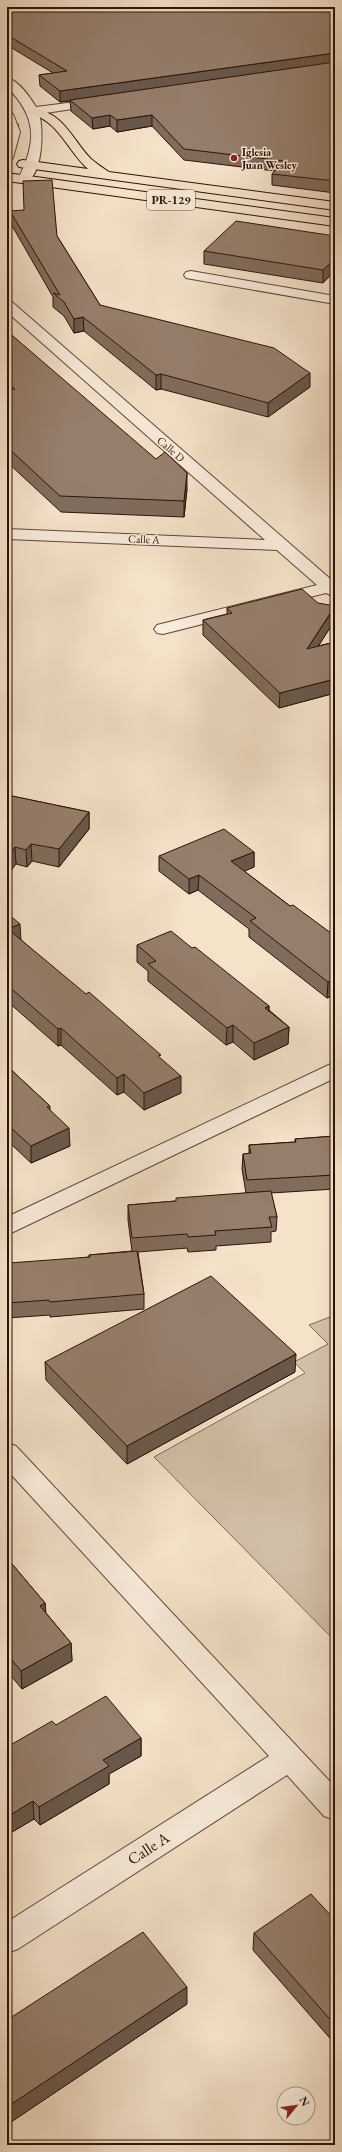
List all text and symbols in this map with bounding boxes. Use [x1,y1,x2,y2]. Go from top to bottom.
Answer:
place label: Iglesia Juan Wesley [241,145,298,172]
marker: Iglesia Juan Wesley [229,153,239,163]
road number: PR-129 [147,190,195,210]
street label: Calle D [154,433,188,465]
street label: Calle A [128,531,160,547]
street label: Calle A [123,1827,174,1870]
north arrow [276,2086,316,2126]
text: N [296,2094,313,2109]

